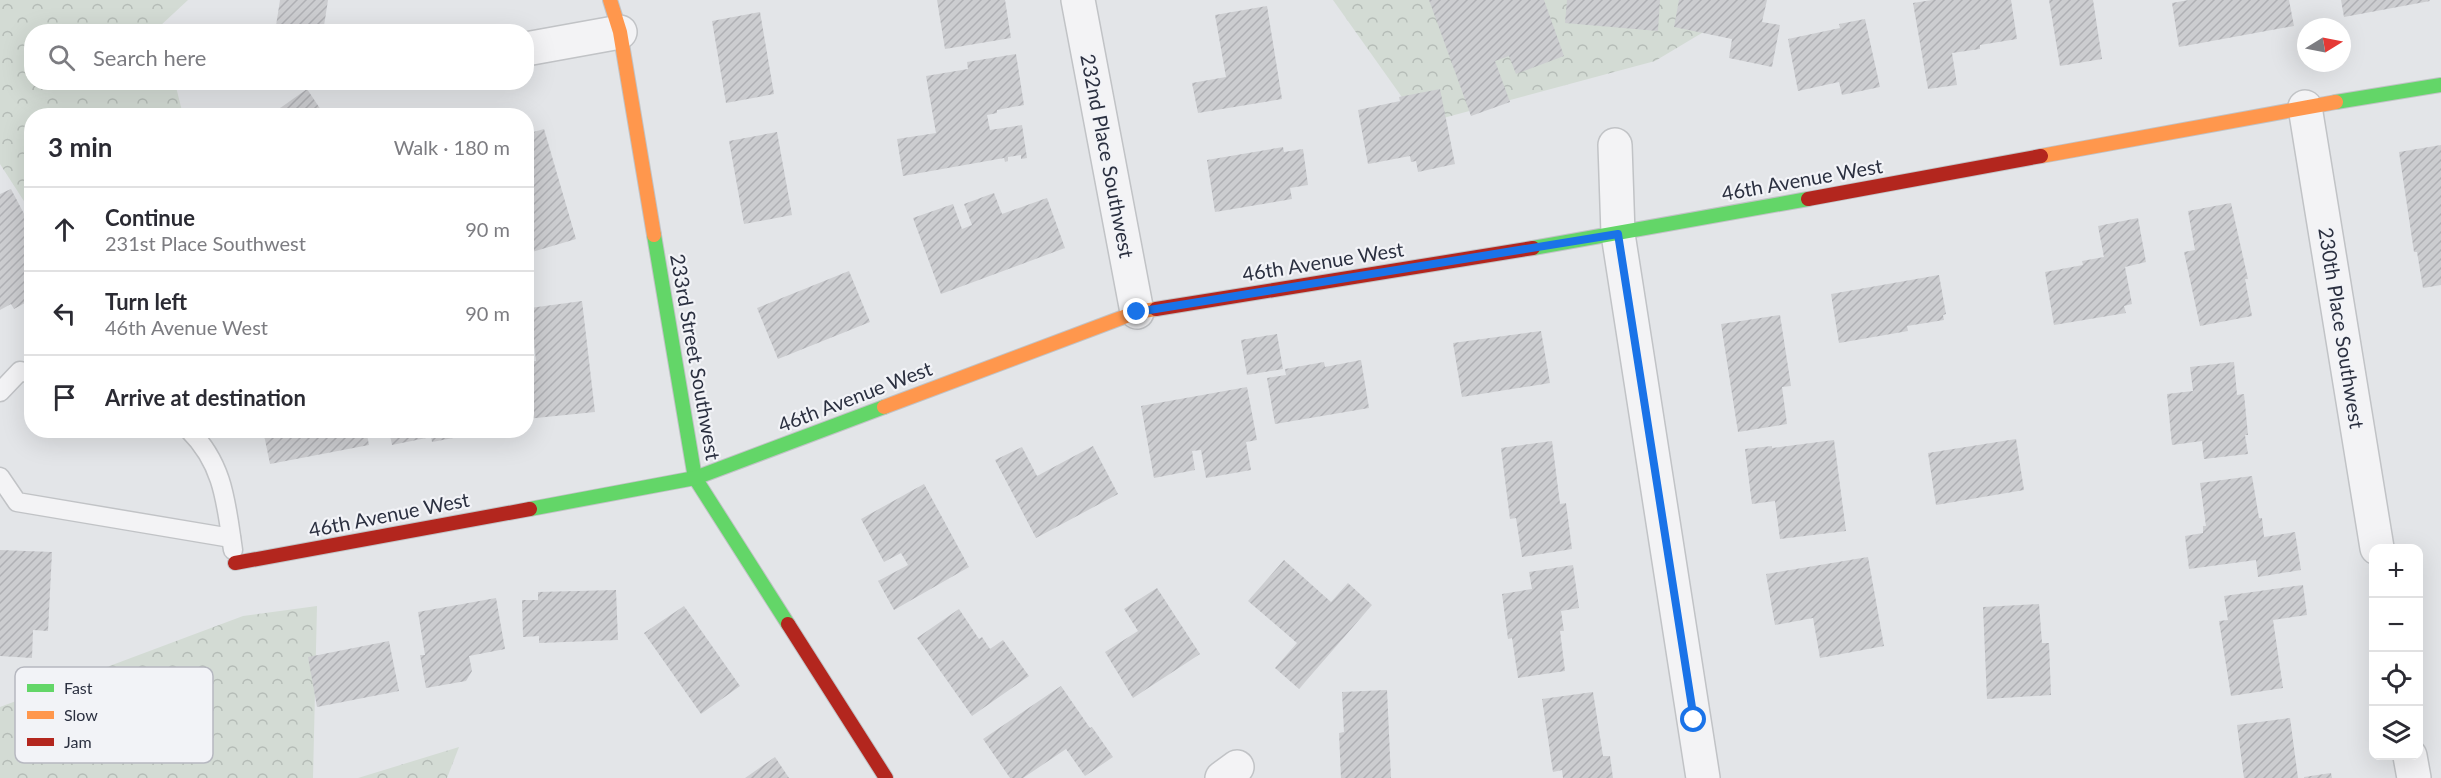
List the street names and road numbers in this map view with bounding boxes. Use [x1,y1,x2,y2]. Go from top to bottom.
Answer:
street label: 232nd Place Southwest [1076,52,1140,260]
street label: 46th Avenue West [1719,153,1884,205]
street label: 230th Place Southwest [2314,225,2370,430]
street label: 46th Avenue West [1240,236,1405,286]
street label: 233rd Street Southwest [666,252,726,462]
street label: 46th Avenue West [774,356,935,436]
street label: 46th Avenue West [307,487,471,541]

